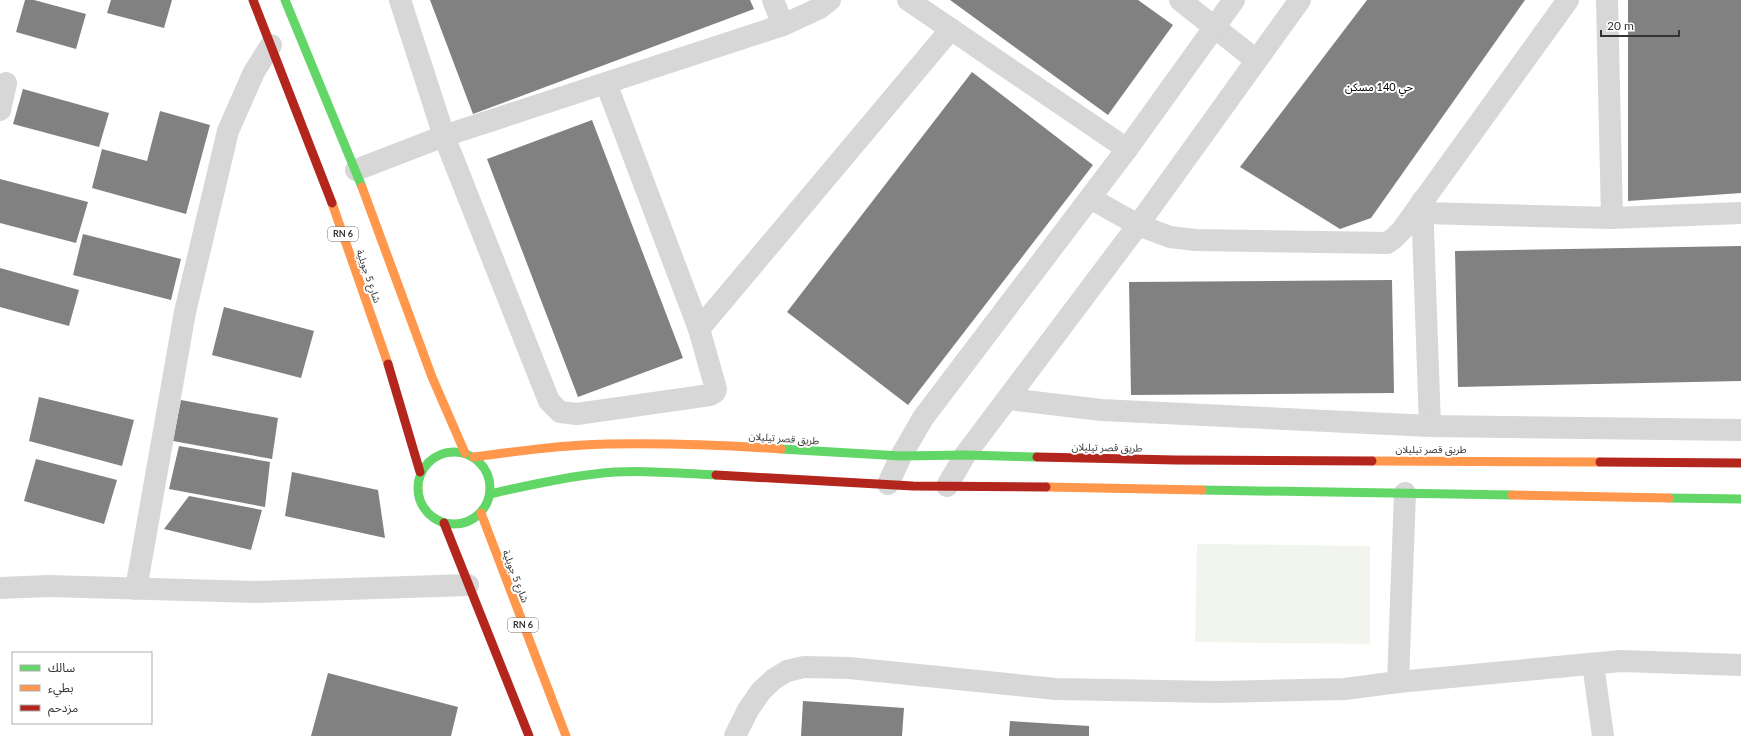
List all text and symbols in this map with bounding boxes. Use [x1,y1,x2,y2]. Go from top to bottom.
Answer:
scale bar [1601,12,1679,38]
text: 20 m [1607,18,1634,33]
district label: حي 140 مسكن [1345,80,1414,97]
road number: RN 6 [328,227,358,241]
street label: شارع 5 جويلية [352,248,384,305]
street label: طريق قصر تيليلان [748,430,820,447]
street label: طريق قصر تيليلان [1071,440,1143,455]
street label: طريق قصر تيليلان [1396,443,1467,456]
street label: شارع 5 جويلية [499,548,532,605]
road number: RN 6 [508,618,538,632]
legend [12,652,152,724]
text: سالك [48,660,75,675]
text: بطيء [48,680,74,698]
text: مزدحم [48,700,78,717]

